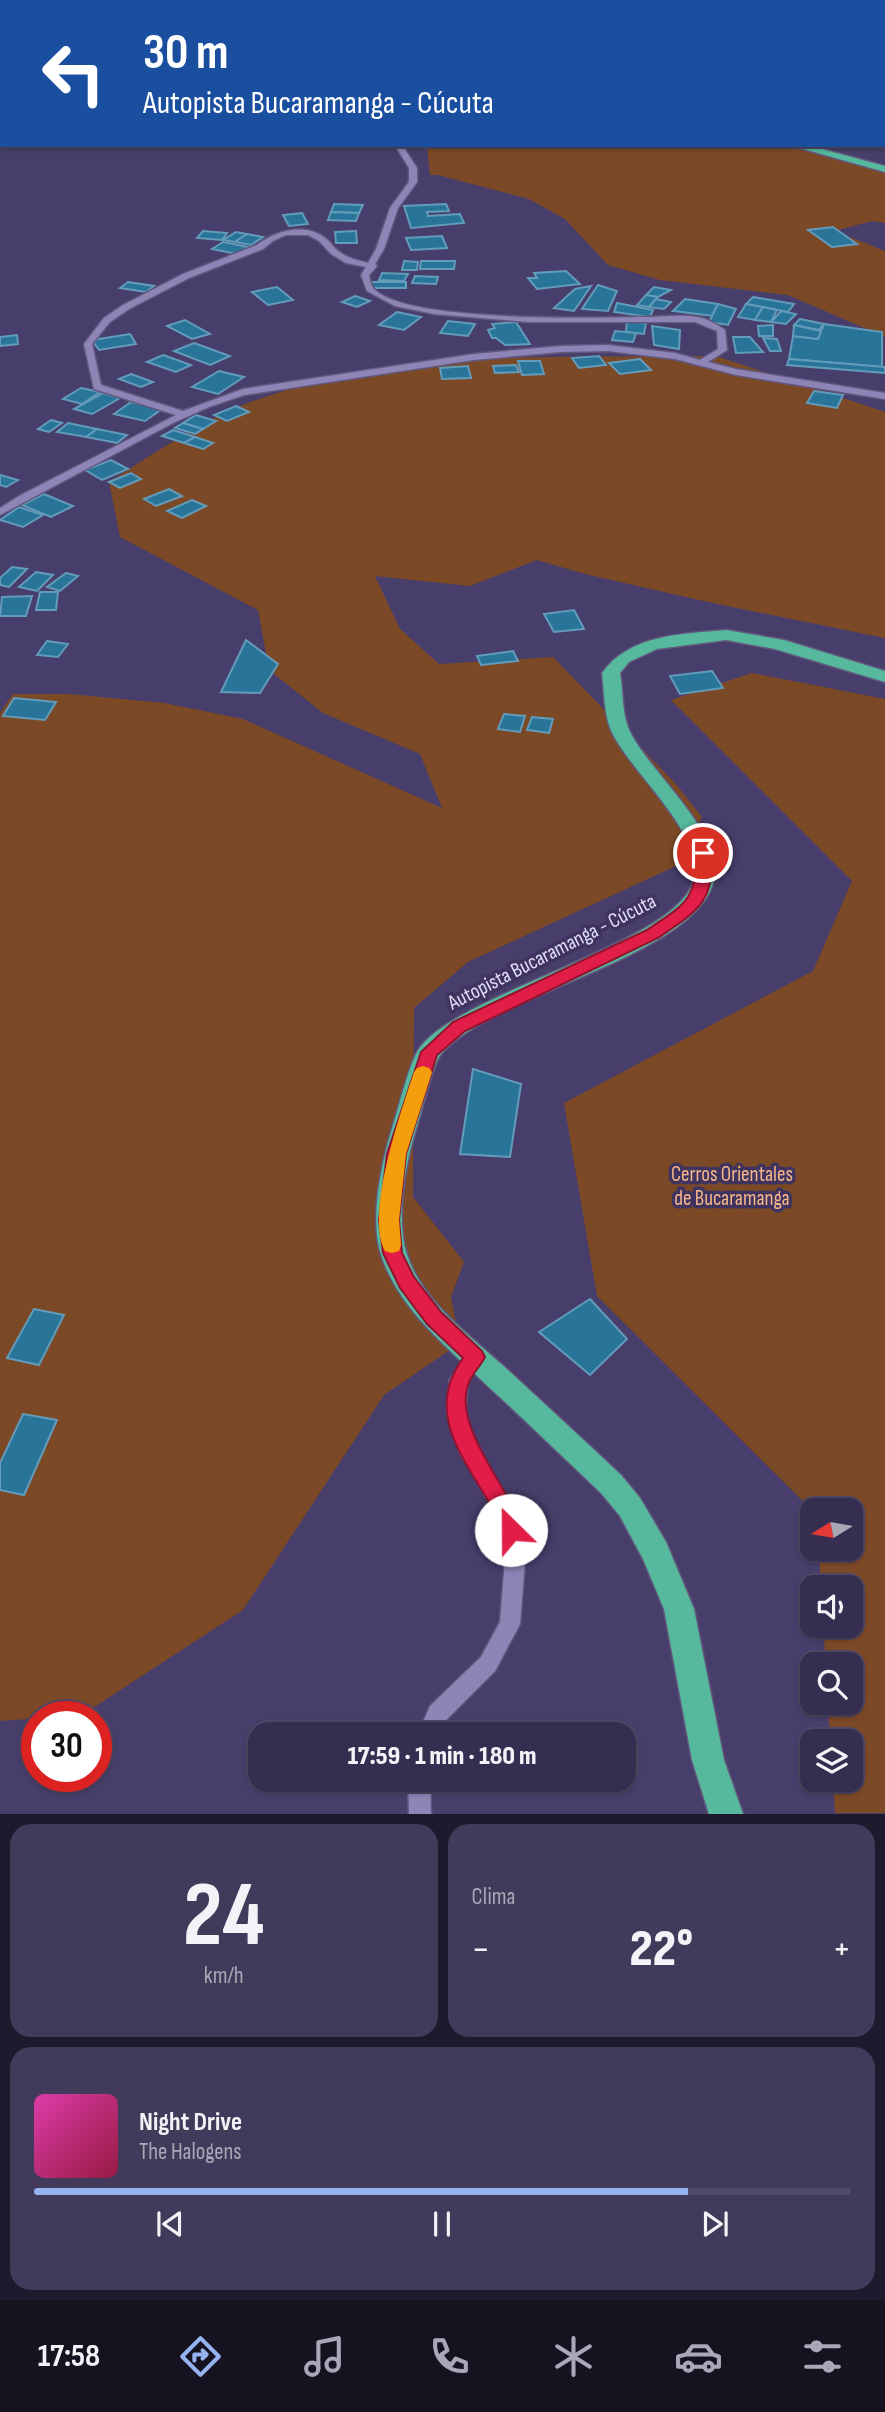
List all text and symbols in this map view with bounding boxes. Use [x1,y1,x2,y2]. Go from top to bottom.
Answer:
text: 30 m [143,24,228,83]
icon: left [28,28,119,119]
text: Autopista Bucaramanga - Cúcuta [143,84,494,123]
pin [673,823,733,883]
icon: arrive [684,834,722,872]
street label: Autopista Bucaramanga - Cúcuta [443,889,660,1016]
park label: Cerros Orientales de Bucaramanga [671,1162,793,1211]
position arrow [474,1493,548,1567]
north arrow [800,1498,863,1561]
map controls [800,1498,863,1792]
button: sound [800,1575,863,1638]
button: search [800,1652,863,1715]
speed limit sign: 30 [21,1701,112,1792]
button: layers [800,1729,863,1792]
text: 17:59 · 1 min · 180 m [347,1741,537,1772]
text: 24 [183,1862,265,1971]
text: Clima [472,1883,515,1911]
text: 22° [629,1918,693,1981]
text: − [472,1927,490,1972]
text: + [832,1927,851,1972]
text: km/h [204,1962,244,1990]
text: Night Drive [139,2107,242,2138]
text: The Halogens [139,2138,242,2166]
icon: previous [151,2205,189,2243]
icon: pause [423,2205,461,2243]
icon: next [696,2205,734,2243]
icon: directions [176,2332,225,2381]
icon: music [300,2332,349,2381]
icon: phone [425,2332,474,2381]
icon: climate [549,2332,598,2381]
icon: car [674,2332,723,2381]
icon: filters [798,2332,847,2381]
text: 17:58 [38,2337,100,2376]

